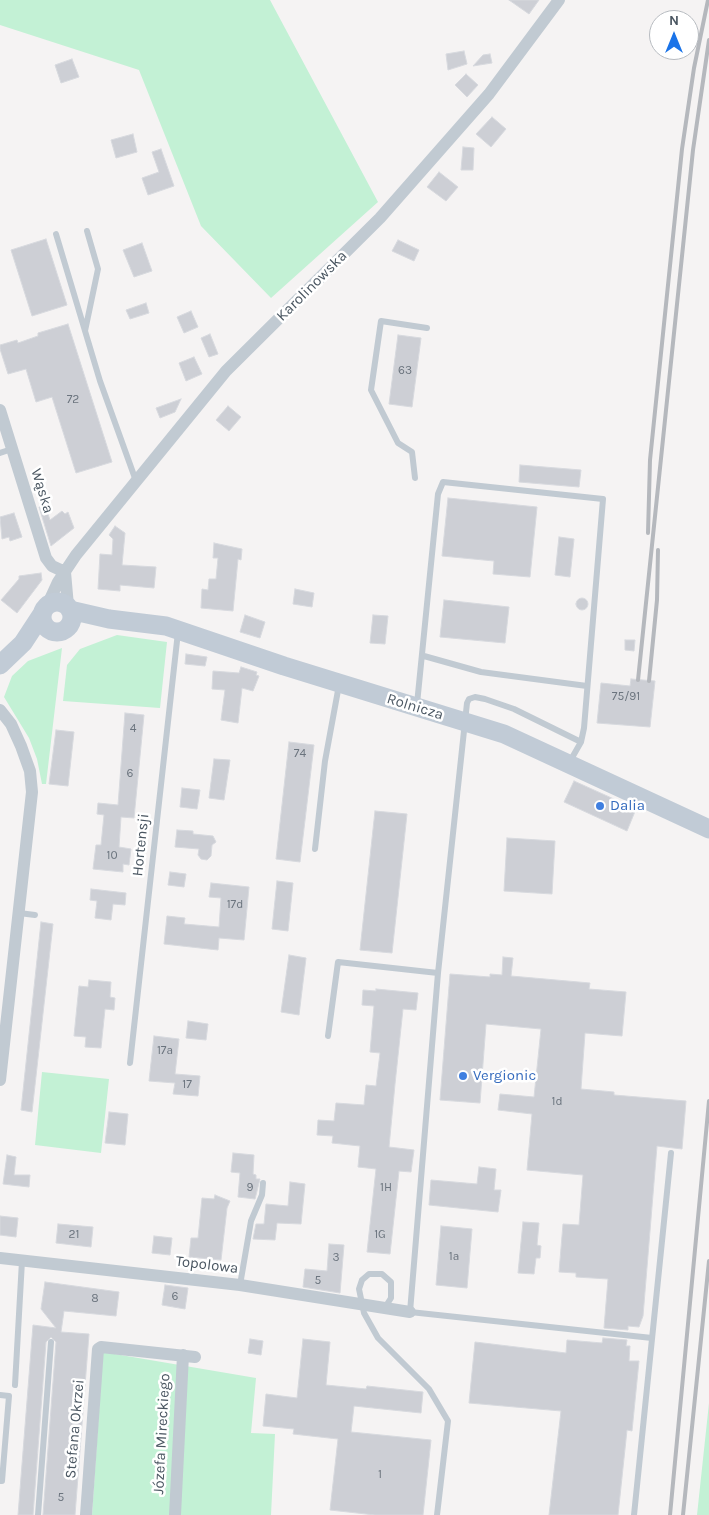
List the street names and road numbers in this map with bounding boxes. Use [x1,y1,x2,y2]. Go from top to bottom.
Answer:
street label: Karolinowska [273,247,351,325]
street label: Wąska [27,466,57,516]
street label: Rolnicza [385,690,445,724]
street label: Hortensji [129,813,153,877]
street label: Topolowa [175,1252,239,1278]
street label: Józefa Mireckiego [150,1373,174,1495]
street label: Stefana Okrzei [62,1379,88,1479]

